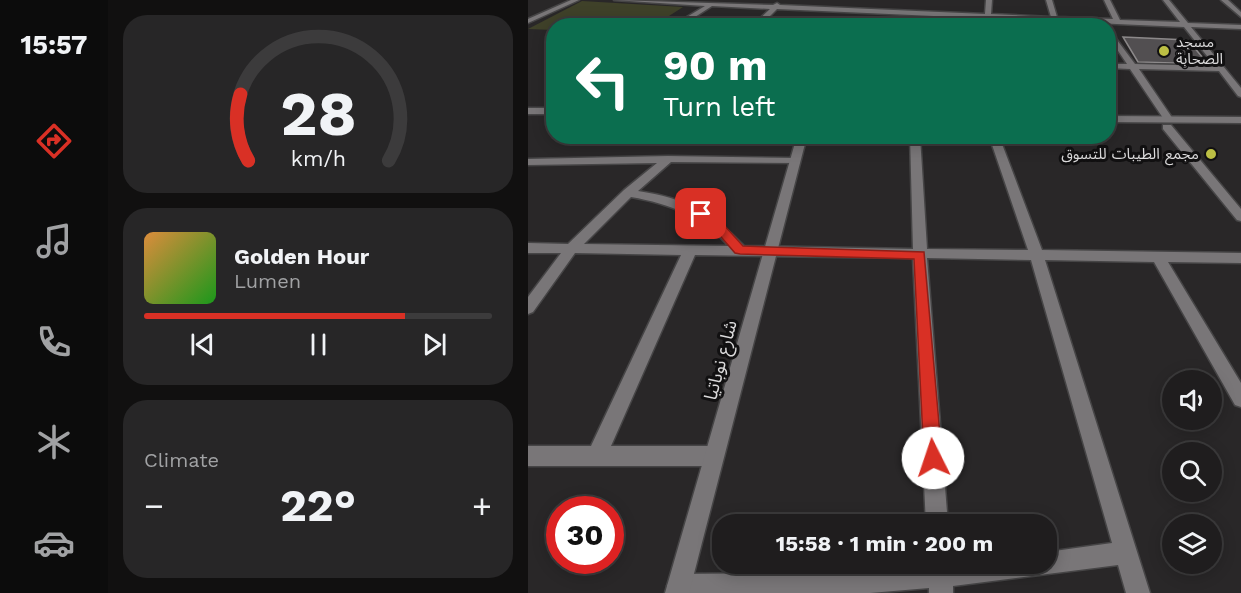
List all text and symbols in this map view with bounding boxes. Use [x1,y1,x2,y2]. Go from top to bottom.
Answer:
text: 15:57 [21,29,87,61]
place label: مسجد الصحابة [1176,33,1223,68]
text: 90 m [663,41,767,90]
icon: left [564,42,642,120]
marker: مسجد الصحابة [1157,44,1171,58]
text: 28 [280,77,356,150]
text: Turn left [663,91,775,123]
icon: directions [33,120,75,162]
place label: مجمع الطيبات للتسوق [1061,145,1199,166]
text: km/h [290,146,346,171]
marker: مجمع الطيبات للتسوق [1204,147,1218,161]
pin [675,188,726,239]
icon: arrive [684,197,717,230]
icon: music [33,220,75,262]
text: Golden Hour [234,244,369,269]
text: Lumen [234,269,301,293]
street label: شارع نوباتيا [699,318,745,403]
icon: phone [33,321,75,363]
icon: previous [186,328,219,361]
icon: pause [302,328,335,361]
icon: next [418,328,451,361]
map controls [1162,370,1222,574]
button: sound [1162,370,1222,430]
icon: climate [33,421,75,463]
position arrow [901,426,965,490]
button: search [1162,442,1222,502]
text: Climate [144,448,219,472]
text: 22° [280,479,356,532]
text: − [144,486,164,525]
text: + [472,486,492,525]
speed limit sign: 30 [546,496,624,574]
button: layers [1162,514,1222,574]
icon: car [33,522,75,564]
text: 15:58 · 1 min · 200 m [776,531,993,556]

